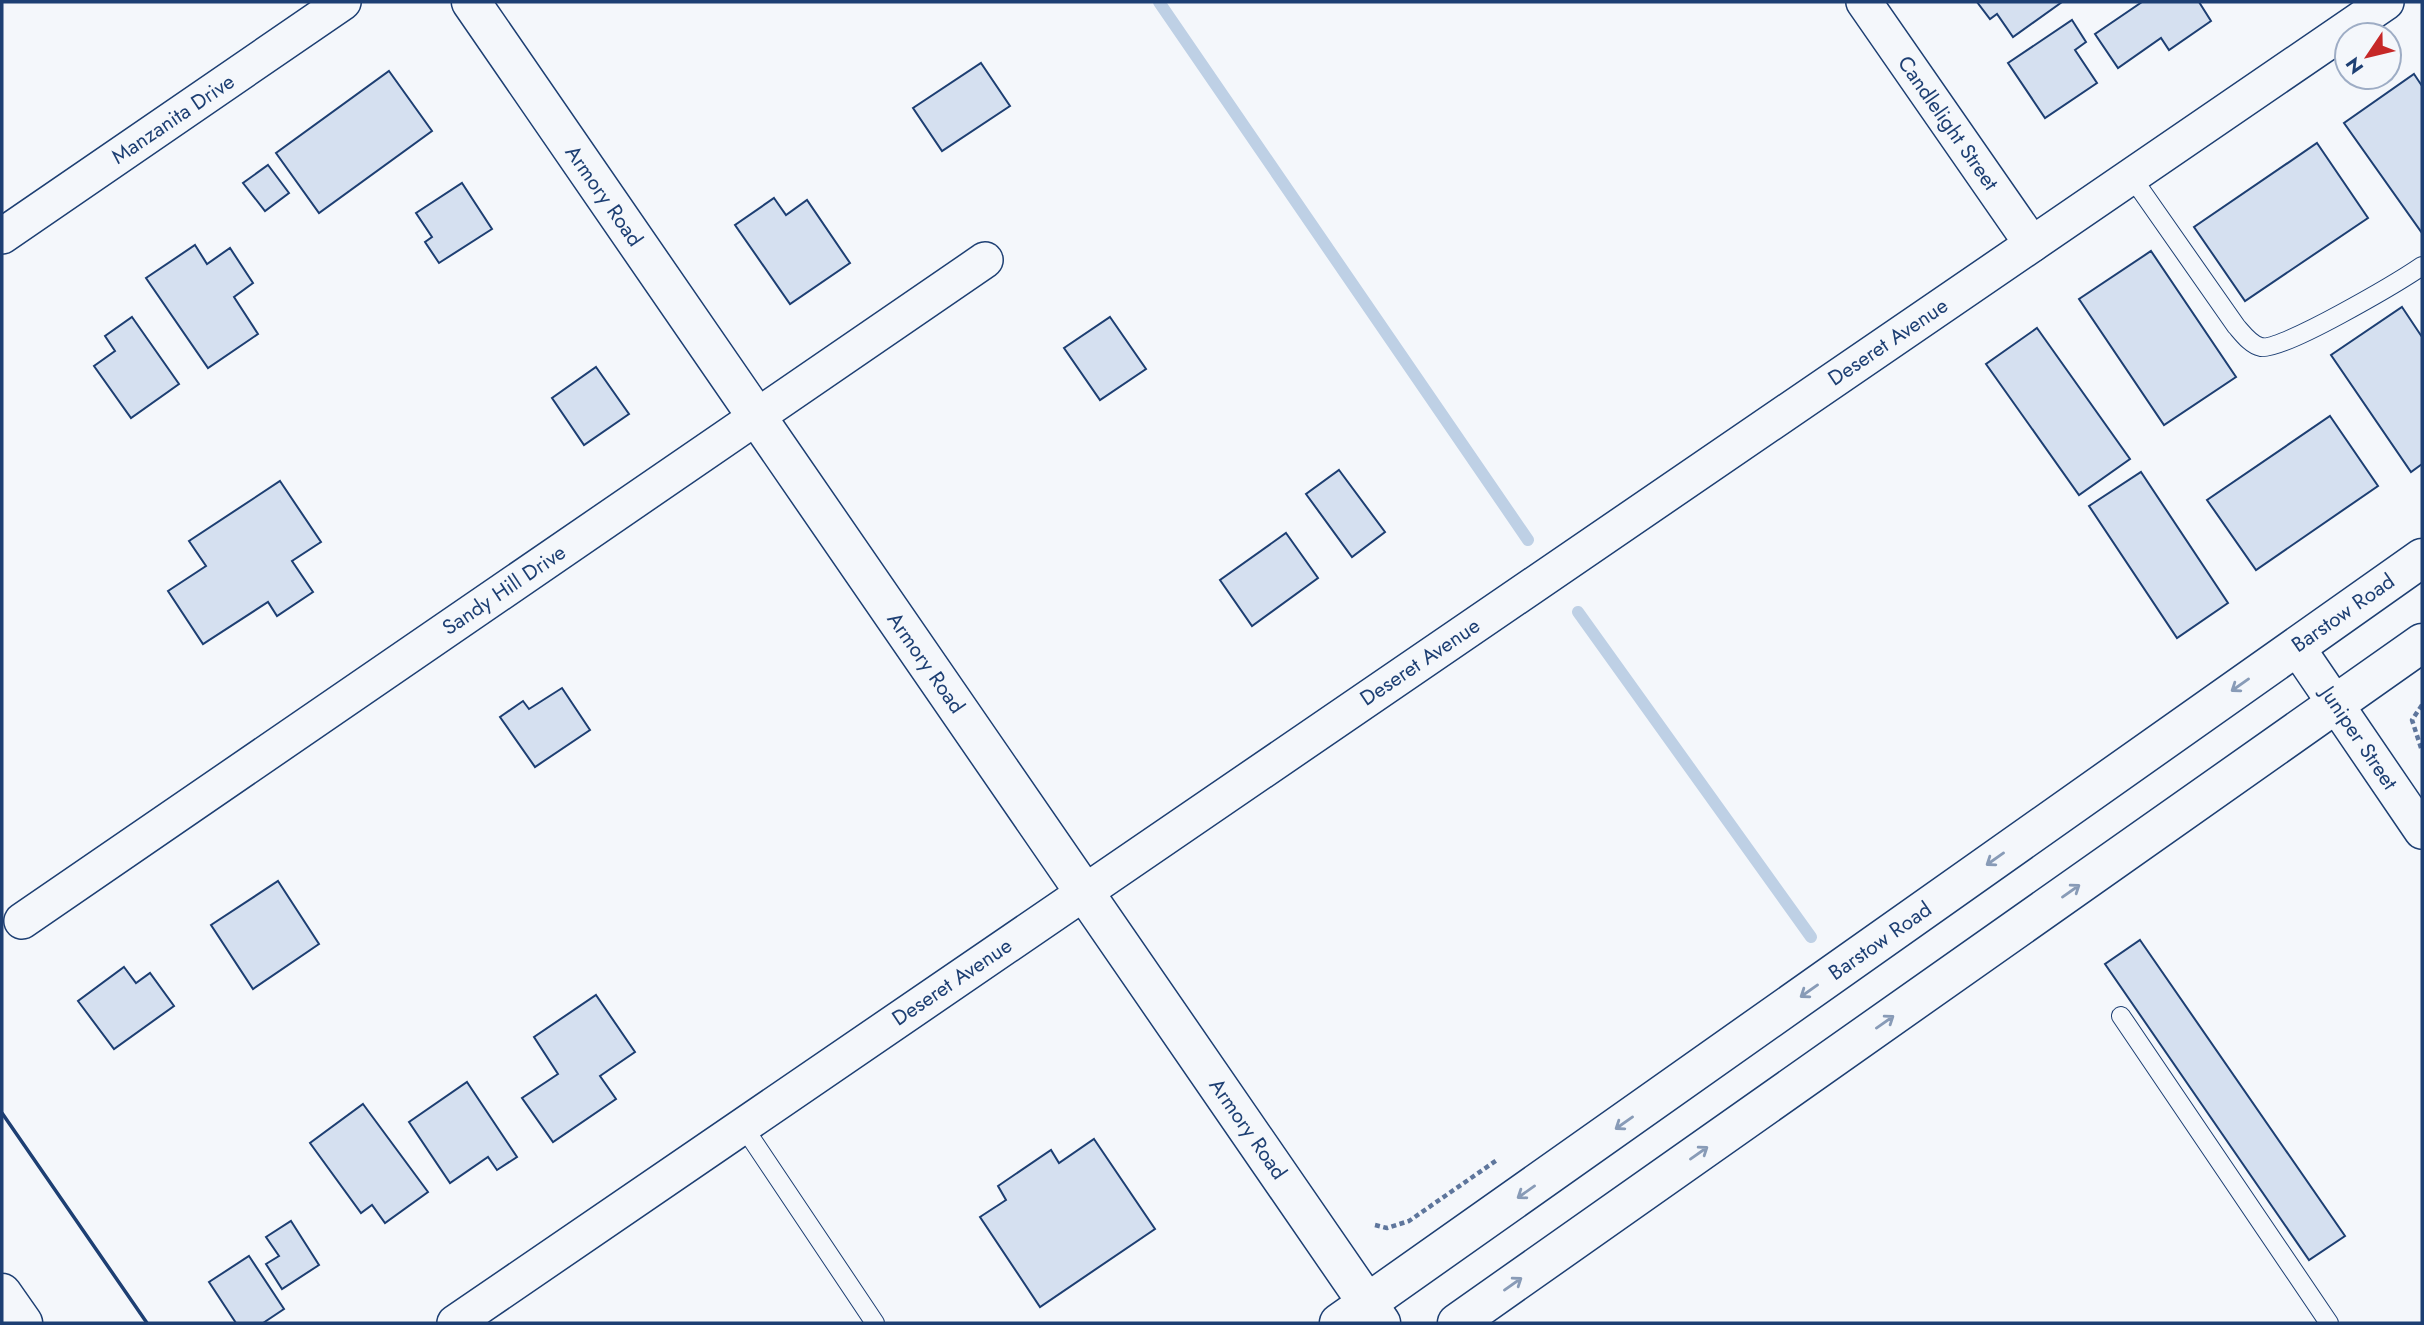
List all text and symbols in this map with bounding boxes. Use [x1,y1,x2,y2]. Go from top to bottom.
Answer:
north arrow [2333,21,2403,91]
street label: Candlelight Street [1890,50,2006,196]
text: N [2339,52,2370,79]
street label: Manzanita Drive [106,67,241,171]
street label: Armory Road [558,139,650,253]
street label: Deseret Avenue [1822,291,1954,393]
street label: Sandy Hill Drive [436,537,572,642]
street label: Barstow Road [2285,566,2401,660]
street label: Armory Road [880,606,972,720]
street label: Deseret Avenue [1354,611,1486,713]
one-way arrow [2231,678,2250,692]
street label: Juniper Street [2312,678,2405,796]
one-way arrow [1986,852,2005,866]
one-way arrow [2061,884,2080,898]
street label: Barstow Road [1822,894,1938,988]
street label: Deseret Avenue [886,931,1018,1033]
one-way arrow [1800,984,1819,998]
one-way arrow [1875,1015,1894,1029]
street label: Armory Road [1202,1072,1294,1186]
one-way arrow [1615,1116,1634,1130]
one-way arrow [1689,1146,1708,1160]
one-way arrow [1517,1185,1536,1199]
one-way arrow [1503,1277,1522,1291]

